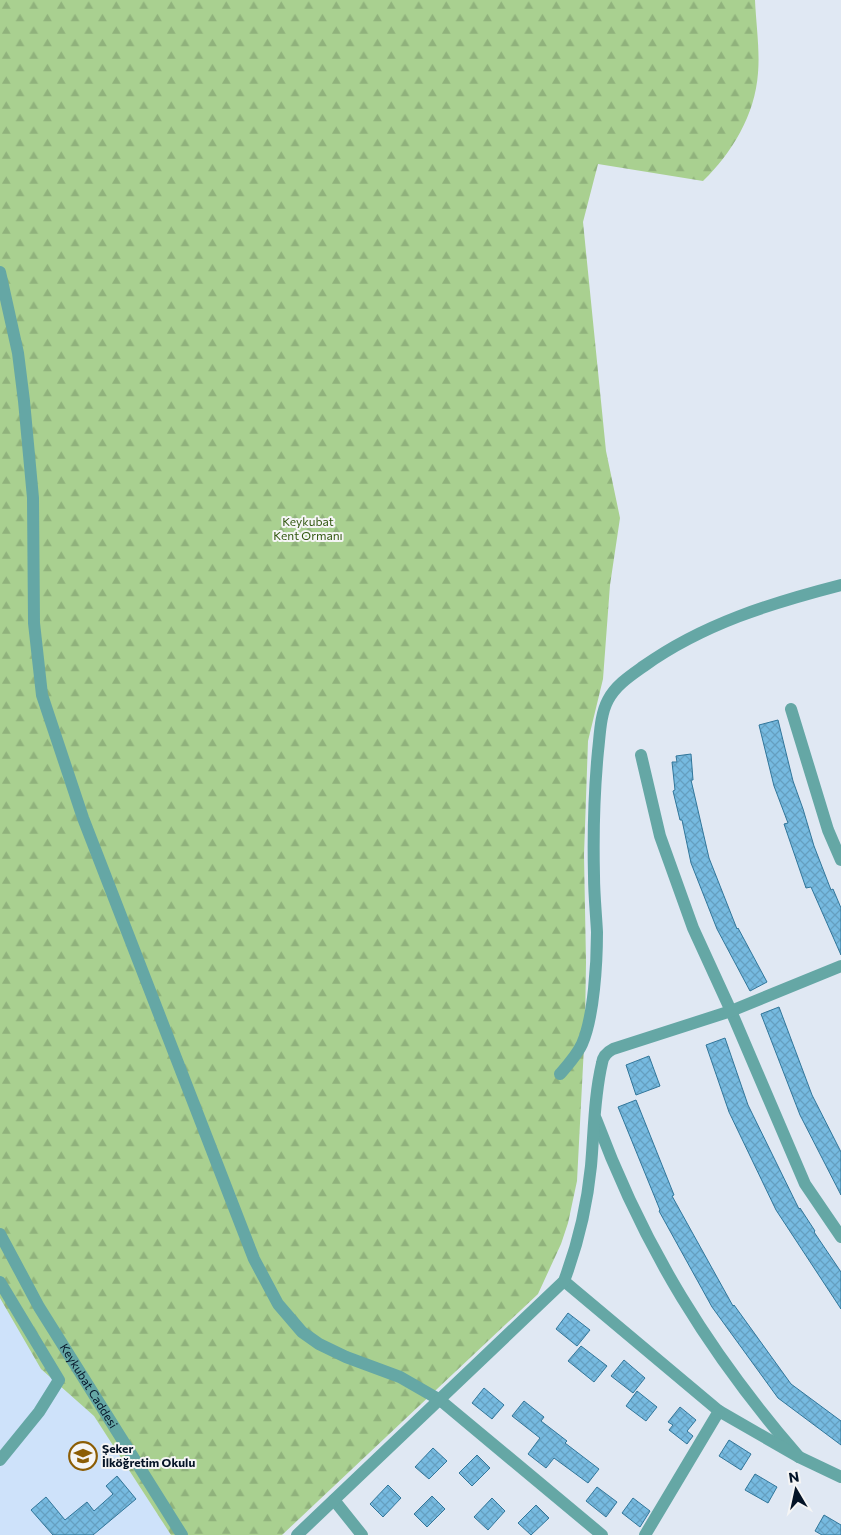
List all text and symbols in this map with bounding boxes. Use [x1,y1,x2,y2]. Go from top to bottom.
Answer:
park label: Keykubat Kent Ormanı [273,514,343,542]
street label: Keykubat Caddesi [58,1341,121,1430]
school or university icon: Şeker İlköğretim Okulu [68,1441,98,1471]
place label: Şeker İlköğretim Okulu [102,1441,195,1469]
north arrow [771,1465,821,1515]
text: N [787,1467,800,1486]

